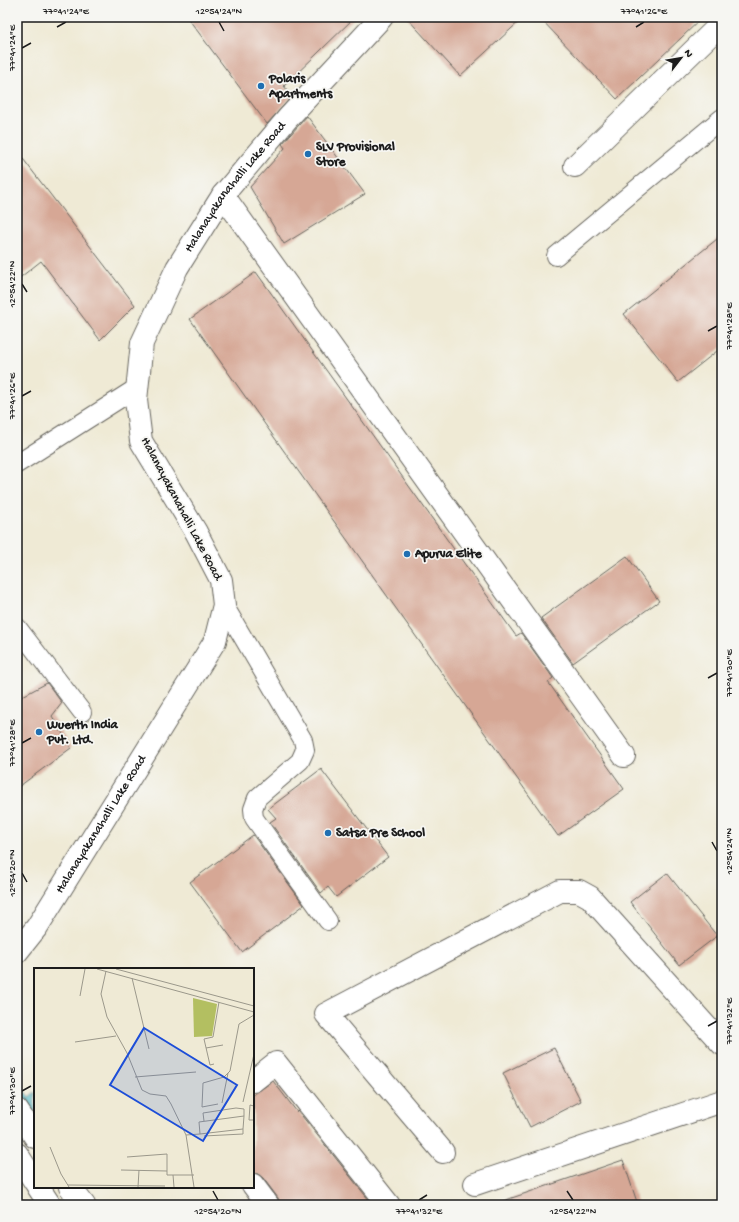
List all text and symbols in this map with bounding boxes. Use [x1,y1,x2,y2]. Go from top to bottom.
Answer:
text: 77°41'24"E [42,6,90,18]
text: 12°54'24"N [195,6,243,18]
text: 77°41'26"E [620,6,668,18]
text: 77°41'24"E [7,24,19,72]
north arrow [661,38,701,78]
text: N [681,48,695,60]
place label: Polaris Apartments [268,72,334,103]
marker: Polaris Apartments [256,81,266,91]
street label: Halanayakanahalli Lake Road [181,117,290,255]
place label: SLV Provisional Store [316,140,395,170]
marker: SLV Provisional Store [303,149,313,159]
text: 12°54'22"N [7,260,19,308]
text: 77°41'28"E [724,302,736,350]
text: 77°41'26"E [7,372,19,420]
street label: Halanayakanahalli Lake Road [137,435,226,584]
place label: Apurva Elite [414,547,483,563]
marker: Apurva Elite [402,549,412,559]
text: 77°41'30"E [724,649,736,698]
place label: Wuerth India Pvt. Ltd. [46,718,119,748]
text: 77°41'28"E [7,719,19,767]
marker: Wuerth India Pvt. Ltd. [34,727,44,737]
street label: Halanayakanahalli Lake Road [52,751,150,896]
place label: Satsa Pre School [336,826,425,841]
text: 12°54'24"N [724,827,736,875]
marker: Satsa Pre School [323,828,333,838]
text: 12°54'20"N [7,849,19,898]
inset map [34,968,254,1188]
text: 77°41'32"E [724,997,736,1045]
text: 77°41'30"E [7,1067,19,1116]
text: 12°54'20"N [193,1206,242,1218]
text: 77°41'32"E [395,1206,443,1218]
text: 12°54'22"N [549,1206,597,1218]

